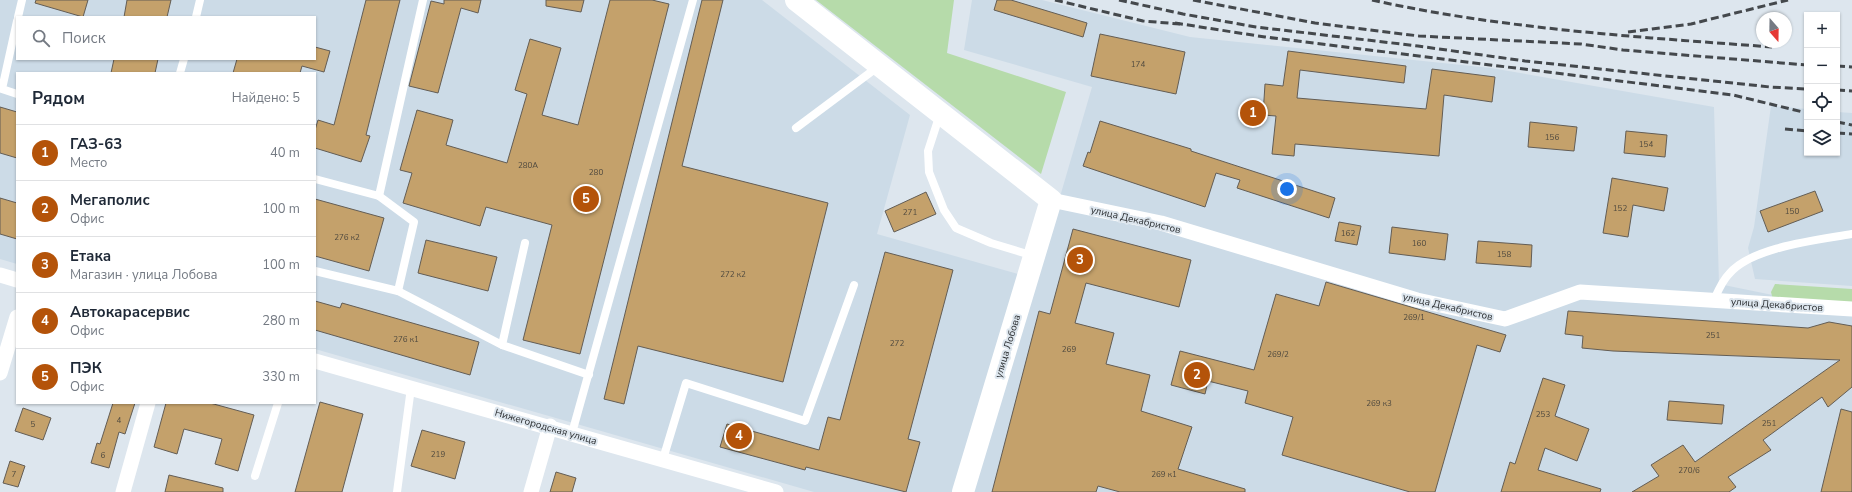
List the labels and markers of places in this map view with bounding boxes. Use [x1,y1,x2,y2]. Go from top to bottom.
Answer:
pin: 1 [1240,98,1266,128]
pin: 5 [573,184,599,214]
pin: 3 [1067,245,1093,275]
pin: 2 [1184,360,1210,390]
pin: 4 [726,421,752,451]

